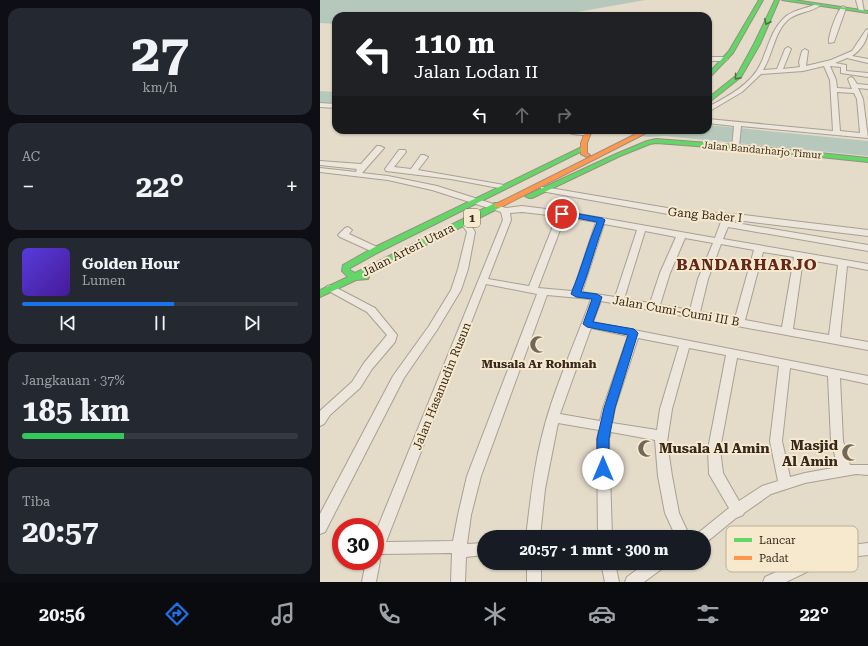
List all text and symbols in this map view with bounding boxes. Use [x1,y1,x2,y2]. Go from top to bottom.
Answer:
one-way arrow [764,18,772,25]
text: 27 [131,23,189,84]
text: 110 m [414,27,495,60]
icon: left [348,28,400,80]
text: Jalan Lodan II [414,61,538,82]
one-way arrow [735,72,742,79]
text: km/h [143,80,177,95]
icon: left [469,104,491,126]
icon: ahead [511,104,533,126]
icon: right [553,104,575,126]
street label: Jalan Bandarharjo Timur [702,139,822,161]
text: AC [22,149,40,164]
text: 22° [136,169,184,204]
text: − [22,174,34,199]
text: + [286,174,298,199]
pin [545,197,579,231]
icon: arrive [551,203,573,225]
street label: Gang Bader I [667,205,743,225]
road number: 1 [464,209,480,227]
street label: Jalan Arteri Utara [359,220,457,279]
text: Golden Hour [82,255,180,273]
district label: BANDARHARJO [676,255,818,274]
text: Lumen [82,273,126,288]
street label: Jalan Cumi-Cumi III B [611,293,741,329]
icon: previous [57,312,79,334]
icon: pause [149,312,171,334]
icon: next [241,312,263,334]
street label: Jalan Hasanudin Rusun [410,320,474,452]
mosque icon: Musala Ar Rohmah [529,335,549,355]
place label: Musala Ar Rohmah [481,357,597,371]
text: Jangkauan · 37% [22,373,125,388]
text: 185 km [22,393,130,428]
place label: Masjid Al Amin [782,437,839,469]
mosque icon: Musala Al Amin [636,438,656,458]
place label: Musala Al Amin [659,440,770,456]
mosque icon: Masjid Al Amin [841,443,861,463]
position arrow [582,448,624,490]
text: Tiba [22,494,50,509]
text: 20:57 [22,514,99,549]
speed limit sign: 30 [332,518,384,570]
legend [726,526,858,572]
text: Lancar [759,534,796,547]
text: 20:57 · 1 mnt · 300 m [519,541,669,559]
text: Padat [759,552,789,565]
icon: directions [163,600,191,628]
icon: music [269,600,297,628]
icon: phone [375,600,403,628]
icon: climate [481,600,509,628]
icon: car [588,600,616,628]
icon: filters [694,600,722,628]
text: 20:56 [39,604,85,625]
text: 22° [800,604,829,625]

